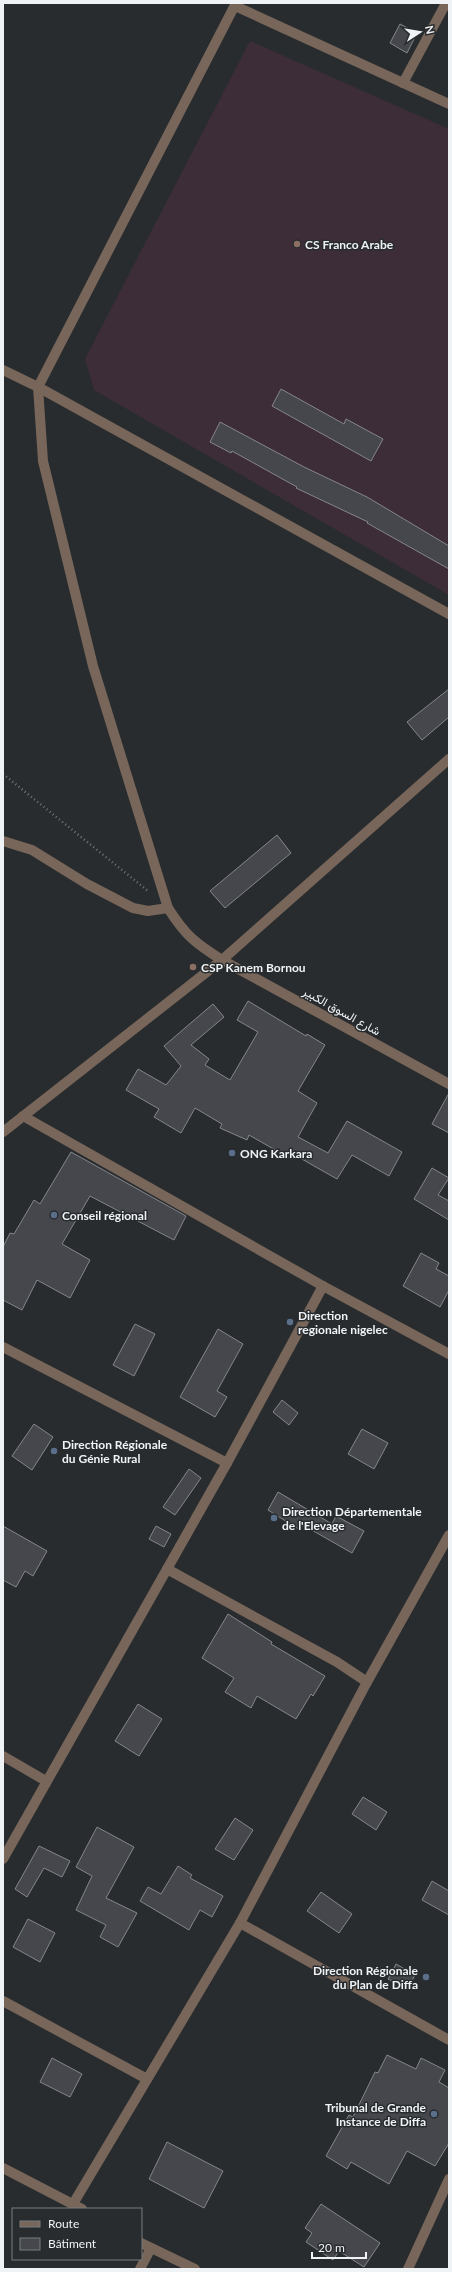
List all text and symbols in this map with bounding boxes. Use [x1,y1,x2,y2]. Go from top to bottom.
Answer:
north arrow [400,12,440,52]
text: N [423,24,438,35]
place label: CS Franco Arabe [305,237,394,252]
marker: CS Franco Arabe [292,239,302,249]
place label: CSP Kanem Bornou [201,960,306,975]
marker: CSP Kanem Bornou [188,962,198,972]
street label: شارع السوق الكبير [299,983,383,1040]
place label: ONG Karkara [240,1146,312,1161]
marker: ONG Karkara [227,1148,237,1158]
place label: Conseil régional [62,1208,147,1223]
marker: Conseil régional [49,1210,59,1220]
place label: Direction regionale nigelec [298,1308,388,1337]
marker: Direction regionale nigelec [285,1317,295,1327]
place label: Direction Régionale du Génie Rural [62,1437,168,1466]
marker: Direction Régionale du Génie Rural [49,1446,59,1456]
place label: Direction Départementale de l'Elevage [282,1504,422,1533]
marker: Direction Départementale de l'Elevage [269,1513,279,1523]
place label: Direction Régionale du Plan de Diffa [313,1963,419,1992]
marker: Direction Régionale du Plan de Diffa [421,1972,431,1982]
place label: Tribunal de Grande Instance de Diffa [325,2100,427,2129]
marker: Tribunal de Grande Instance de Diffa [429,2109,439,2119]
legend [12,2208,142,2260]
text: Route [48,2216,79,2231]
scale bar [312,2234,366,2260]
text: Bâtiment [48,2236,97,2251]
text: 20 m [318,2240,345,2255]

